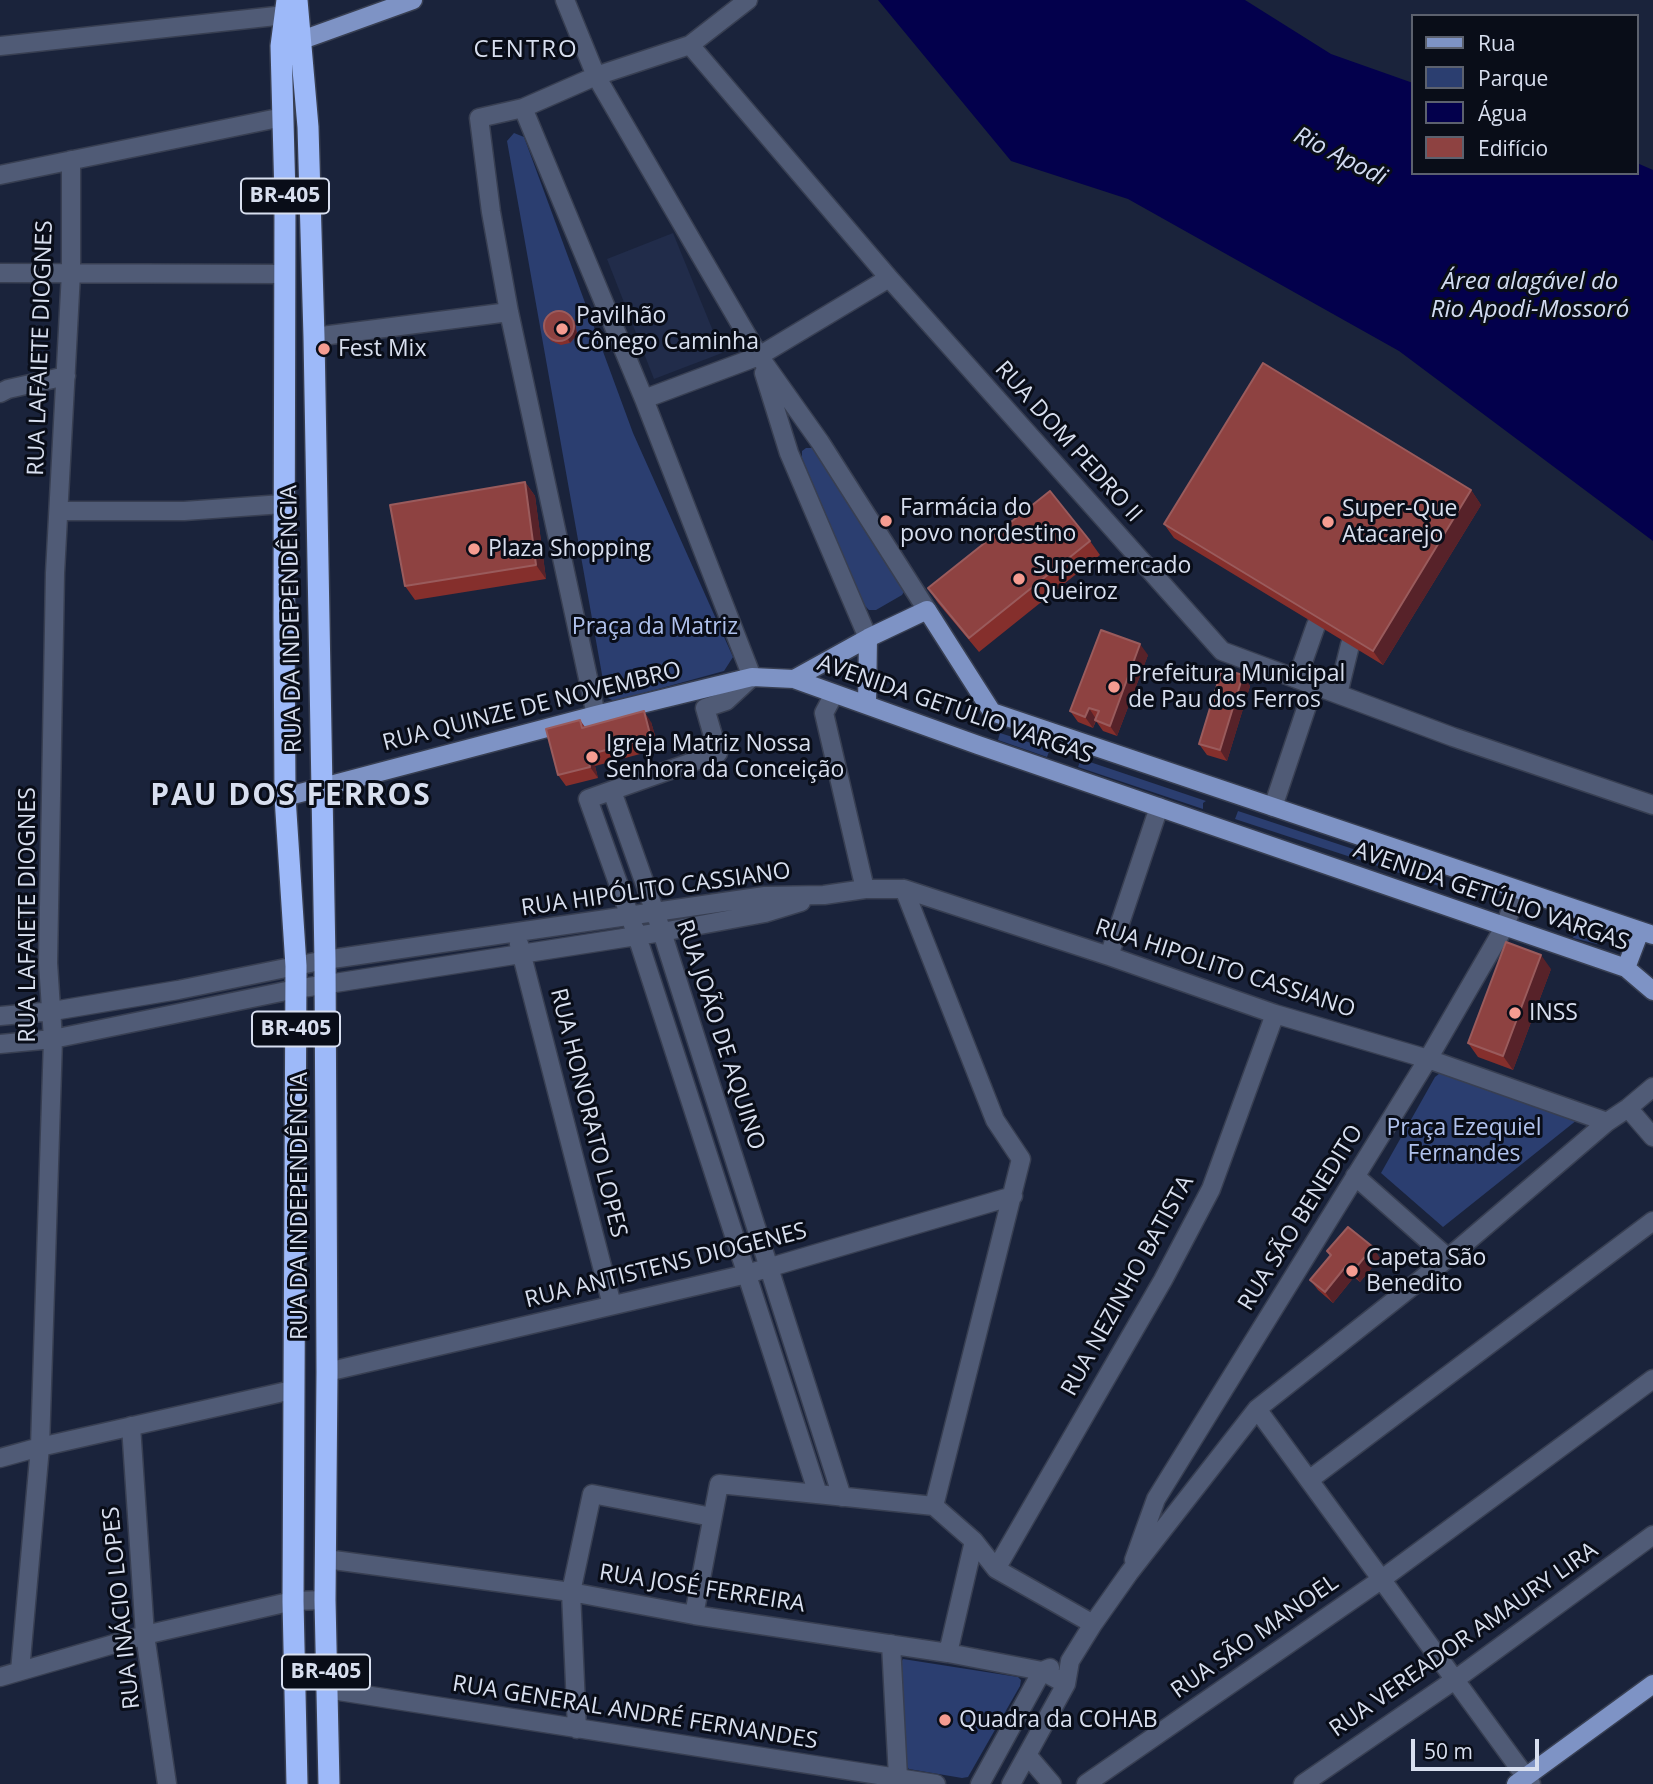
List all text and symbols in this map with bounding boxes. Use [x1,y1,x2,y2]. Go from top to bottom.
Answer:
legend [1412,14,1639,175]
text: Rua [1478,29,1516,57]
district label: CENTRO [474,36,578,64]
text: Parque [1478,64,1548,92]
text: Água [1478,99,1527,127]
water label: Rio Apodi [1289,121,1391,193]
text: Edifício [1478,134,1548,162]
road number: BR-405 [241,178,329,214]
street label: RUA LAFAIETE DIOGNES [23,220,59,476]
water label: Área alagável do Rio Apodi-Mossoró [1431,268,1629,324]
place label: Pavilhão Cônego Caminha [576,302,759,356]
marker: Pavilhão Cônego Caminha [554,321,570,337]
place label: Fest Mix [338,335,426,363]
marker: Fest Mix [316,341,332,357]
street label: RUA DOM PEDRO II [989,356,1147,528]
street label: RUA DA INDEPENDÊNCIA [276,485,308,753]
place label: Farmácia do povo nordestino [900,494,1076,548]
place label: Super-Que Atacarejo [1342,495,1457,549]
marker: Farmácia do povo nordestino [878,513,894,529]
marker: Super-Que Atacarejo [1320,514,1336,530]
place label: Plaza Shopping [488,535,651,563]
marker: Plaza Shopping [466,541,482,557]
place label: Supermercado Queiroz [1033,552,1191,606]
marker: Supermercado Queiroz [1011,571,1027,587]
park label: Praça da Matriz [572,613,738,641]
street label: AVENIDA GETÚLIO VARGAS [814,650,1096,770]
street label: RUA QUINZE DE NOVEMBRO [380,657,684,757]
place label: Prefeitura Municipal de Pau dos Ferros [1128,660,1345,714]
marker: Prefeitura Municipal de Pau dos Ferros [1106,679,1122,695]
place label: Igreja Matriz Nossa Senhora da Conceição [606,730,844,784]
marker: Igreja Matriz Nossa Senhora da Conceição [584,749,600,765]
district label: PAU DOS FERROS [152,778,430,814]
street label: RUA LAFAIETE DIOGNES [14,787,42,1043]
street label: AVENIDA GETÚLIO VARGAS [1350,837,1632,957]
street label: RUA HIPÓLITO CASSIANO [519,857,793,923]
street label: RUA HIPOLITO CASSIANO [1091,914,1359,1024]
street label: RUA JOÃO DE AQUINO [670,916,770,1154]
street label: RUA HONORATO LOPES [544,985,632,1241]
place label: INSS [1529,999,1578,1027]
marker: INSS [1507,1005,1523,1021]
road number: BR-405 [252,1012,340,1046]
street label: RUA DA INDEPENDÊNCIA [286,1072,314,1340]
park label: Praça Ezequiel Fernandes [1387,1114,1541,1168]
street label: RUA SÃO BENEDITO [1233,1120,1369,1316]
street label: RUA NEZINHO BATISTA [1056,1171,1200,1401]
street label: RUA ANTISTENS DIOGENES [522,1218,810,1314]
place label: Capeta São Benedito [1366,1244,1486,1298]
marker: Capeta São Benedito [1344,1263,1360,1279]
street label: RUA INÁCIO LOPES [98,1505,146,1711]
street label: RUA VEREADOR AMAURY LIRA [1325,1537,1603,1743]
street label: RUA JOSÉ FERREIRA [597,1559,807,1619]
street label: RUA SÃO MANOEL [1166,1569,1344,1705]
road number: BR-405 [282,1654,370,1690]
street label: RUA GENERAL ANDRÉ FERNANDES [450,1670,820,1756]
place label: Quadra da COHAB [959,1706,1158,1734]
marker: Quadra da COHAB [937,1712,953,1728]
scale bar [1415,1724,1543,1768]
text: 50 m [1424,1737,1473,1765]

